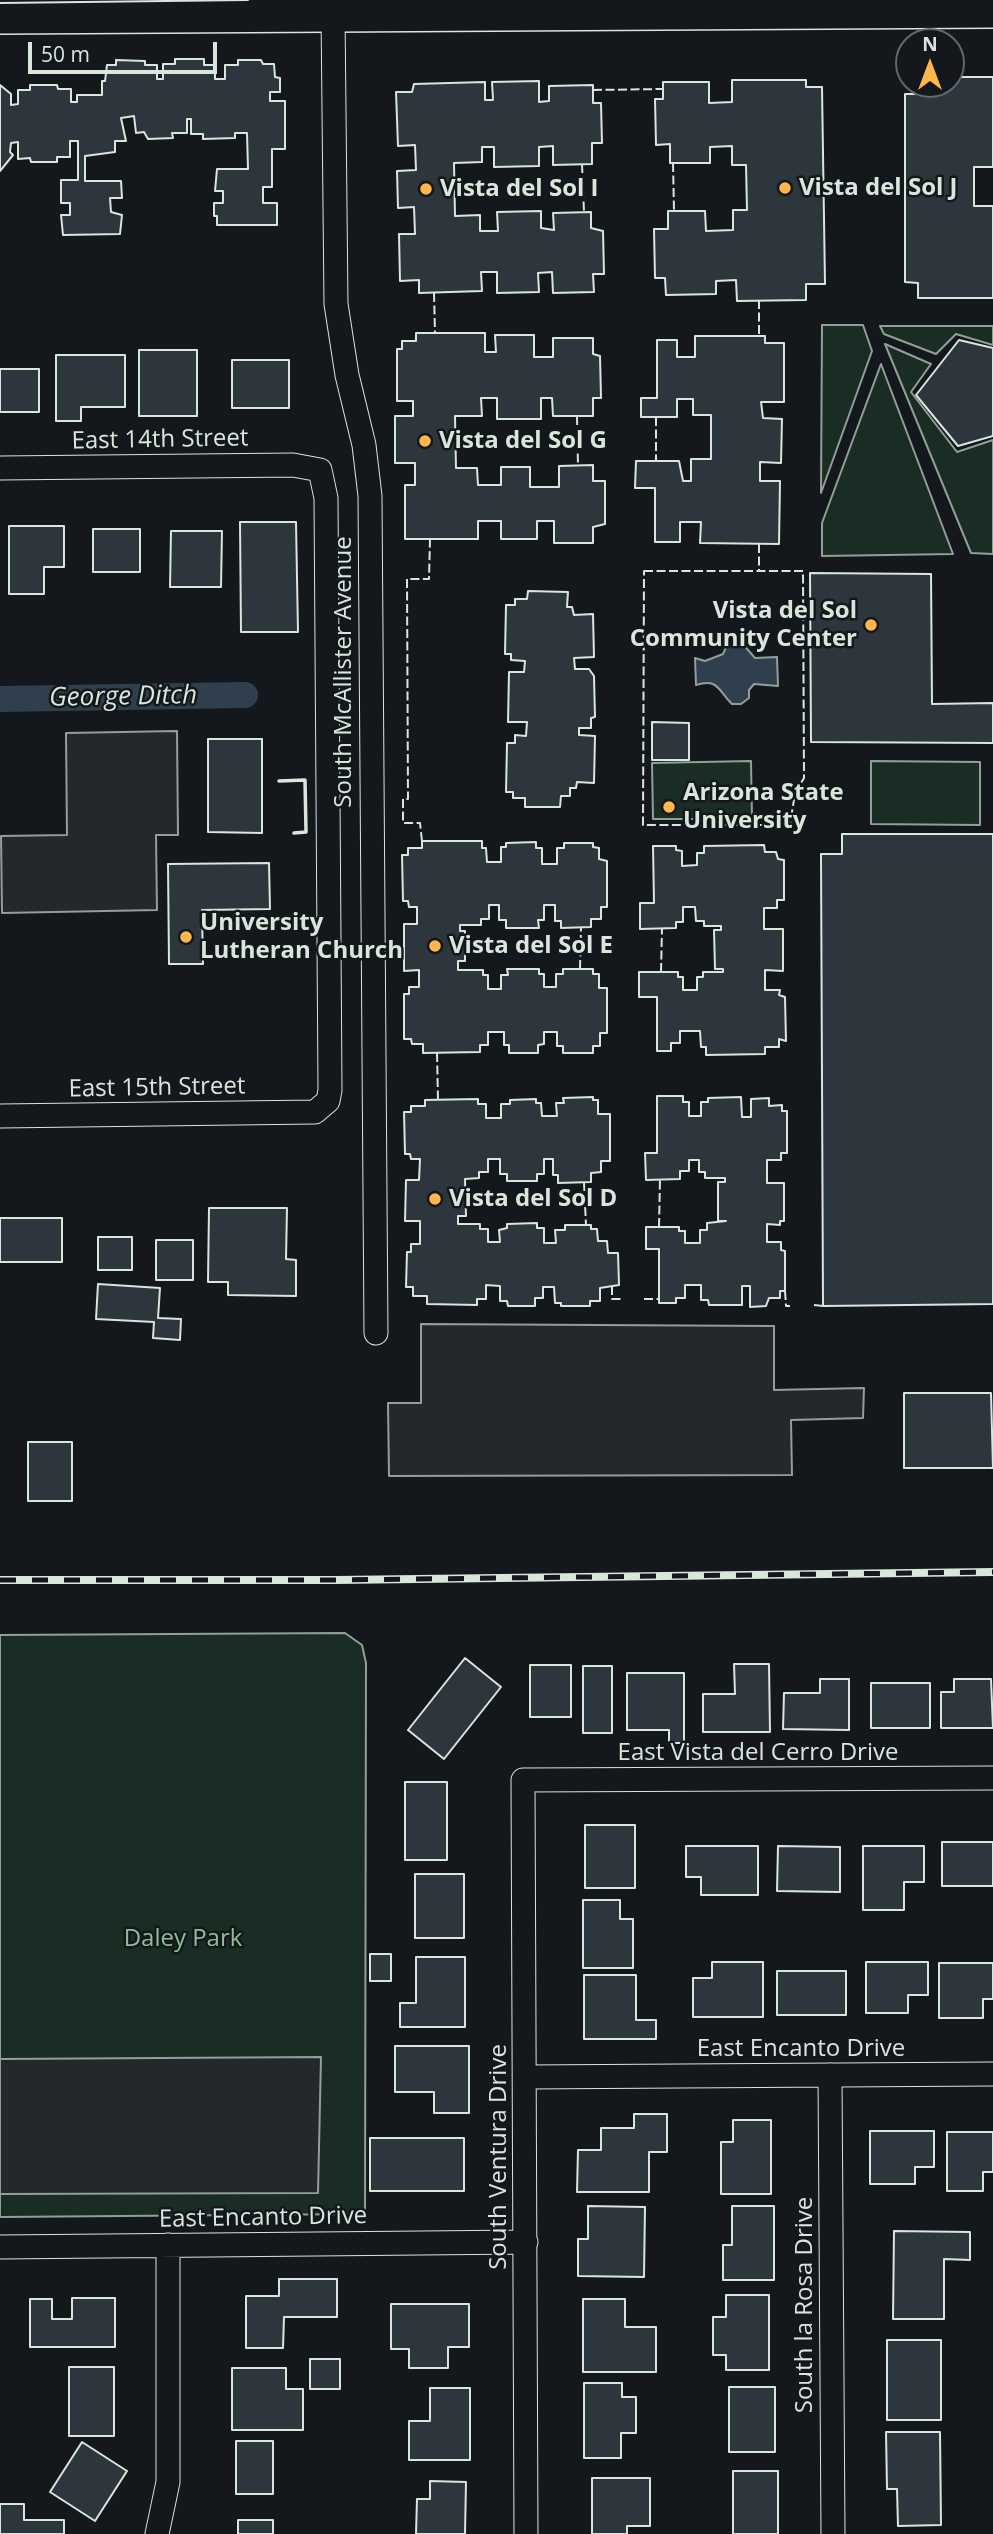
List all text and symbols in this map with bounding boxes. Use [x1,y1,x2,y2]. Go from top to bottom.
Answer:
scale bar [32,28,220,72]
north arrow [895,28,965,98]
text: N [922,31,938,57]
text: 50 m [41,40,90,68]
place label: Vista del Sol J [799,174,958,202]
place label: Vista del Sol I [440,175,599,203]
marker: Vista del Sol J [777,180,793,196]
marker: Vista del Sol I [418,181,434,197]
street label: East 14th Street [71,424,249,456]
place label: Vista del Sol G [439,427,607,455]
marker: Vista del Sol G [417,433,433,449]
street label: South McAllister Avenue [330,536,358,808]
place label: Vista del Sol Community Center [630,597,857,653]
marker: Vista del Sol Community Center [863,617,879,633]
water label: George Ditch [49,680,197,714]
place label: Arizona State University [683,779,844,835]
marker: Arizona State University [661,799,677,815]
place label: University Lutheran Church [200,909,403,965]
marker: University Lutheran Church [178,929,194,945]
place label: Vista del Sol E [449,932,613,960]
marker: Vista del Sol E [427,938,443,954]
street label: East 15th Street [68,1072,246,1104]
place label: Vista del Sol D [449,1185,617,1213]
marker: Vista del Sol D [427,1191,443,1207]
street label: East Vista del Cerro Drive [618,1739,898,1767]
park label: Daley Park [124,1925,242,1953]
street label: East Encanto Drive [697,2035,905,2063]
street label: South Ventura Drive [485,2044,513,2270]
street label: South la Rosa Drive [791,2197,819,2413]
street label: East Encanto Drive [159,2202,367,2234]

